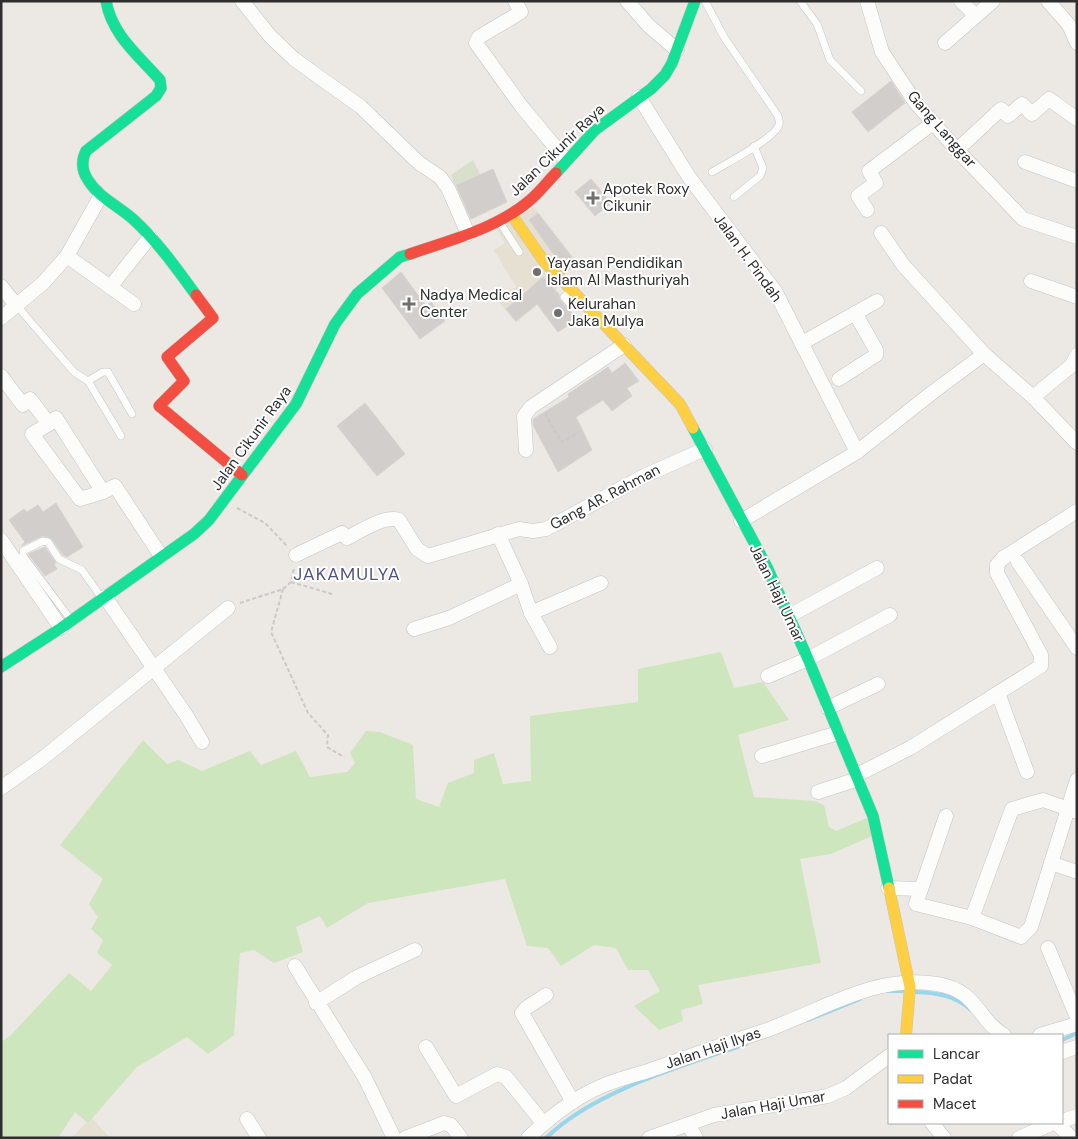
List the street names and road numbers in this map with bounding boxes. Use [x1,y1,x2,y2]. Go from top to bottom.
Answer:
street label: Gang Langgar [903,86,981,172]
street label: Jalan Cikunir Raya [505,99,609,201]
street label: Jalan H. Pindah [709,210,787,306]
street label: Jalan Cikunir Raya [206,382,296,494]
street label: Gang AR. Rahman [546,460,664,534]
street label: Jalan Haji Umar [745,541,809,646]
street label: Jalan Haji Ilyas [663,1022,763,1074]
street label: Jalan Haji Umar [719,1086,828,1124]

